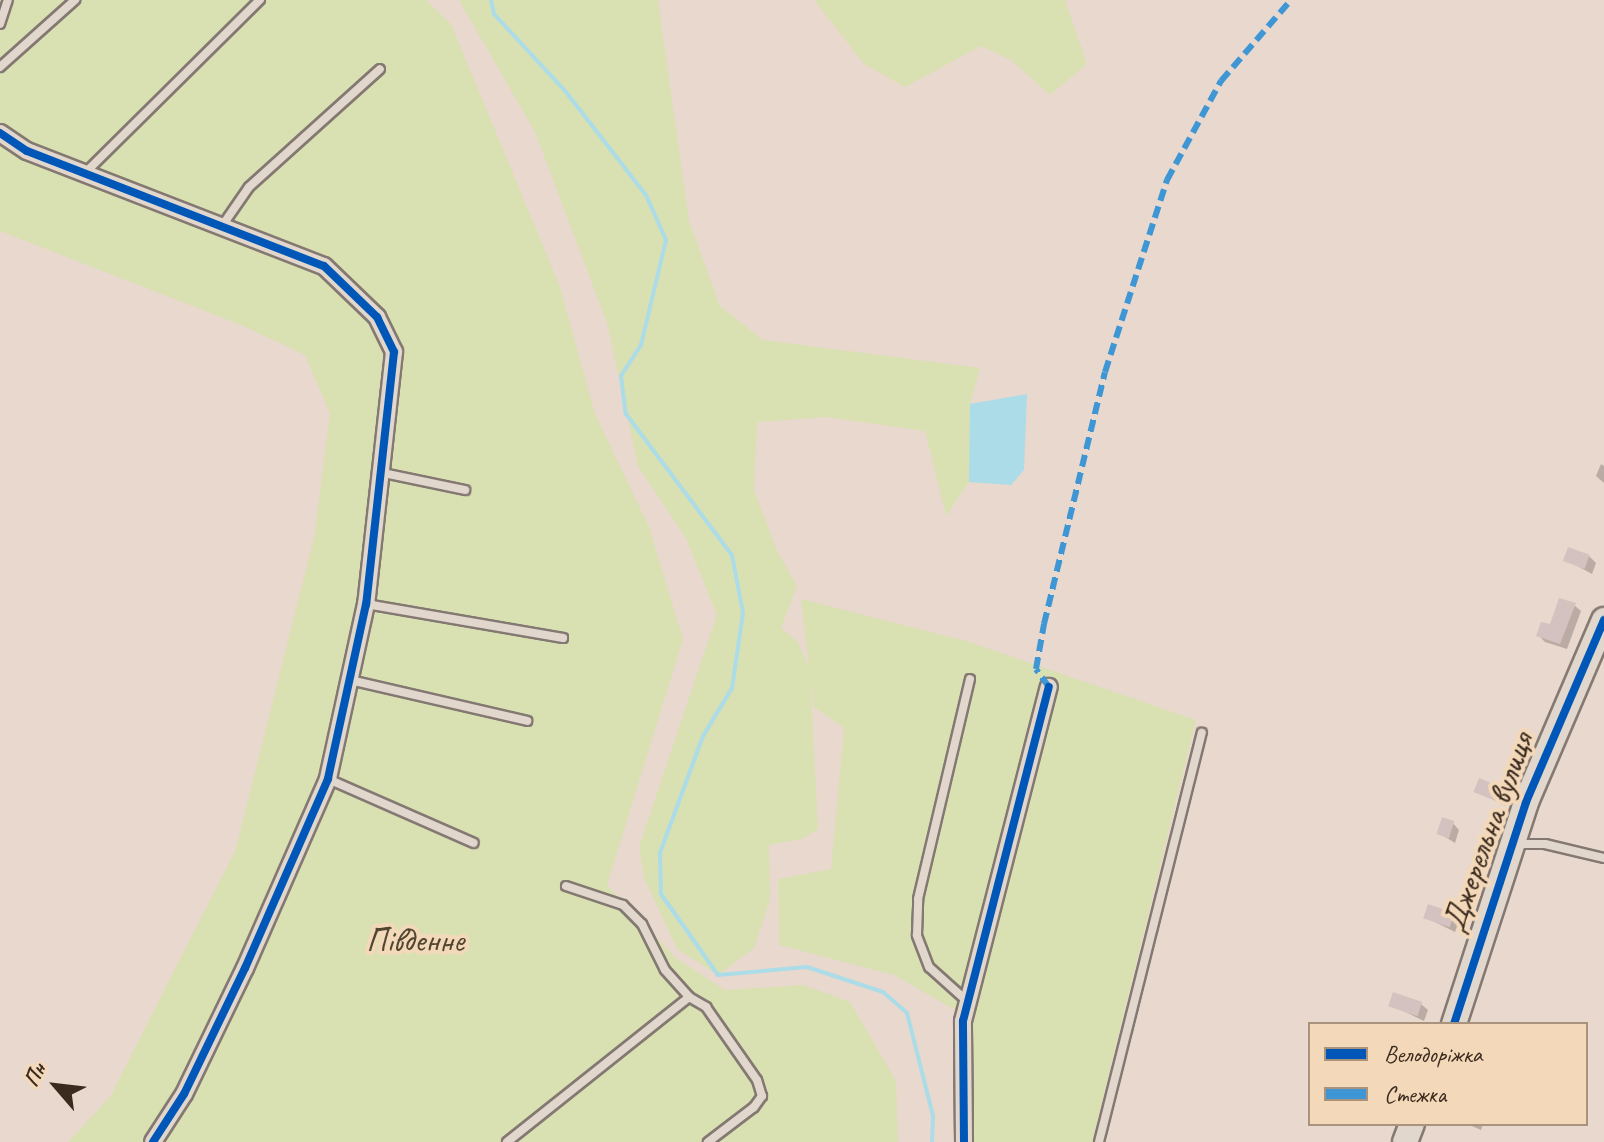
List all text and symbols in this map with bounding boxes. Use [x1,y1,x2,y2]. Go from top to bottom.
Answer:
street label: Джерельна вулиця [1432,727,1542,937]
park label: Південне [366,920,464,960]
legend [1308,1022,1588,1126]
text: Велодоріжка [1384,1039,1482,1069]
north arrow [16,1046,96,1126]
text: Пн [17,1058,53,1091]
text: Стежка [1384,1079,1446,1109]

